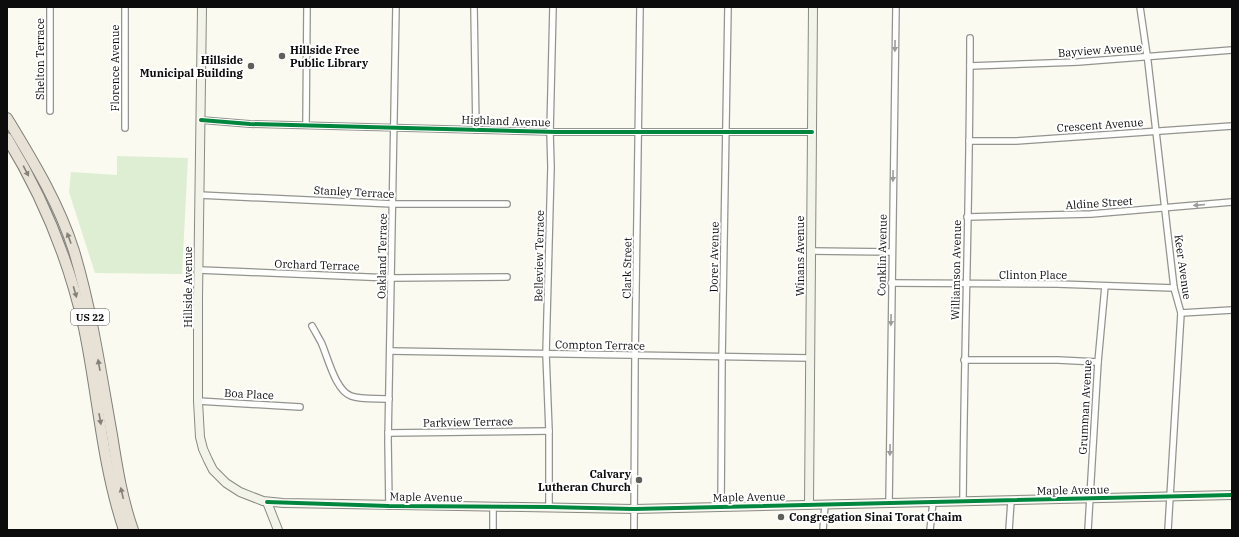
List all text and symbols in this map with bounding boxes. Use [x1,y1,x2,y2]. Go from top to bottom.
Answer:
street label: Shelton Terrace [33,18,47,100]
street label: Florence Avenue [108,24,122,111]
one-way arrow [892,40,898,53]
street label: Bayview Avenue [1057,40,1143,60]
place label: Hillside Free Public Library [290,43,369,70]
marker: Hillside Free Public Library [277,51,287,61]
place label: Hillside Municipal Building [140,53,244,80]
marker: Hillside Municipal Building [246,61,256,71]
street label: Highland Avenue [461,112,551,130]
street label: Crescent Avenue [1056,115,1144,135]
one-way arrow [23,166,30,177]
one-way arrow [890,170,896,183]
street label: Stanley Terrace [313,183,395,201]
street label: Aldine Street [1065,194,1133,212]
one-way arrow [1193,202,1205,208]
street label: Belleview Terrace [531,210,547,302]
street label: Oakland Terrace [374,213,390,299]
street label: Conklin Avenue [874,214,890,296]
street label: Winans Avenue [793,216,807,296]
street label: Williamson Avenue [948,220,964,320]
street label: Dorer Avenue [706,221,722,293]
one-way arrow [66,232,72,244]
street label: Keer Avenue [1172,234,1194,300]
street label: Clark Street [619,237,635,299]
street label: Hillside Avenue [181,246,195,328]
street label: Orchard Terrace [274,257,360,273]
street label: Clinton Place [999,268,1067,282]
one-way arrow [72,286,78,298]
road number: US 22 [71,309,109,325]
one-way arrow [888,314,894,327]
street label: Compton Terrace [555,337,645,353]
one-way arrow [96,359,102,371]
street label: Grumman Avenue [1076,359,1094,455]
street label: Boa Place [224,386,274,402]
one-way arrow [97,413,103,425]
street label: Parkview Terrace [423,414,513,430]
one-way arrow [886,444,893,456]
place label: Calvary Lutheran Church [538,467,632,494]
marker: Calvary Lutheran Church [634,475,644,485]
street label: Maple Avenue [1037,482,1110,498]
one-way arrow [119,486,125,499]
street label: Maple Avenue [390,489,463,505]
street label: Maple Avenue [713,489,786,505]
place label: Congregation Sinai Torat Chaim [789,510,963,524]
marker: Congregation Sinai Torat Chaim [776,512,786,522]

